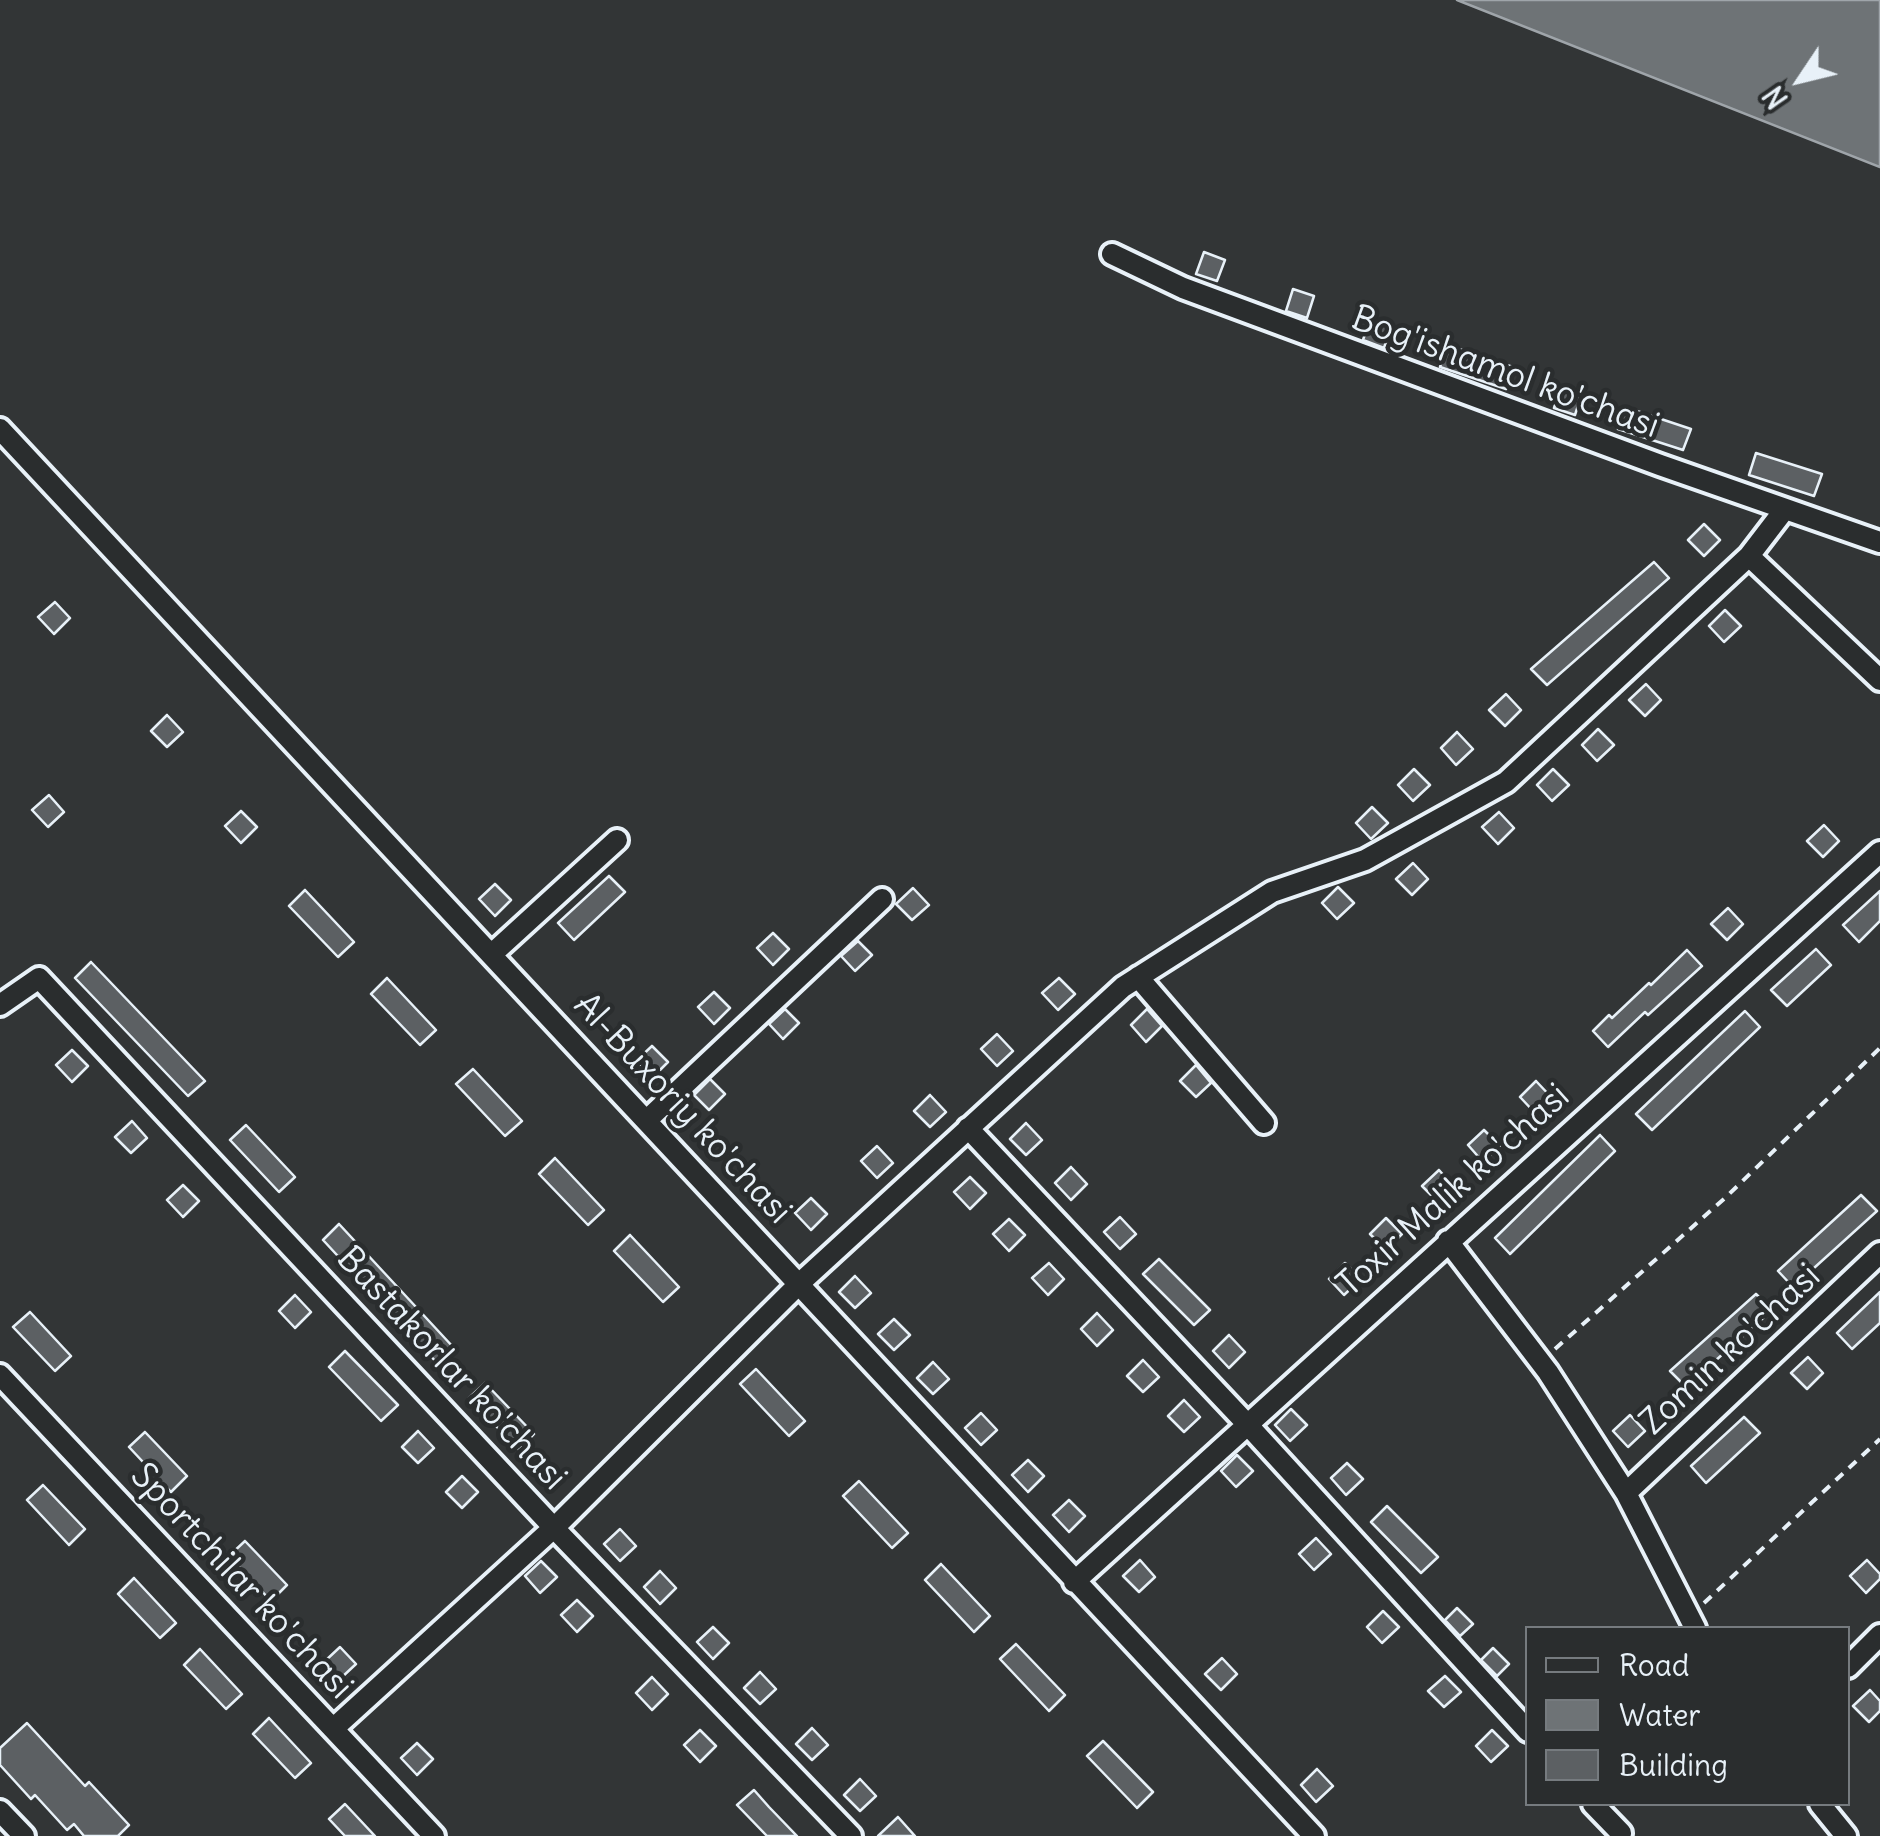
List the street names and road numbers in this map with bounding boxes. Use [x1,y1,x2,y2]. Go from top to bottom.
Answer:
street label: Bog'ishamol ko'chasi [1346,298,1664,448]
street label: Al-Buxoriy ko'chasi [564,985,800,1233]
street label: Toxir Malik ko'chasi [1329,1076,1579,1306]
street label: Bastakorlar ko'chasi [327,1239,575,1499]
street label: Zomin ko'chasi [1632,1256,1830,1444]
street label: Sportchilar ko'chasi [121,1456,361,1708]

